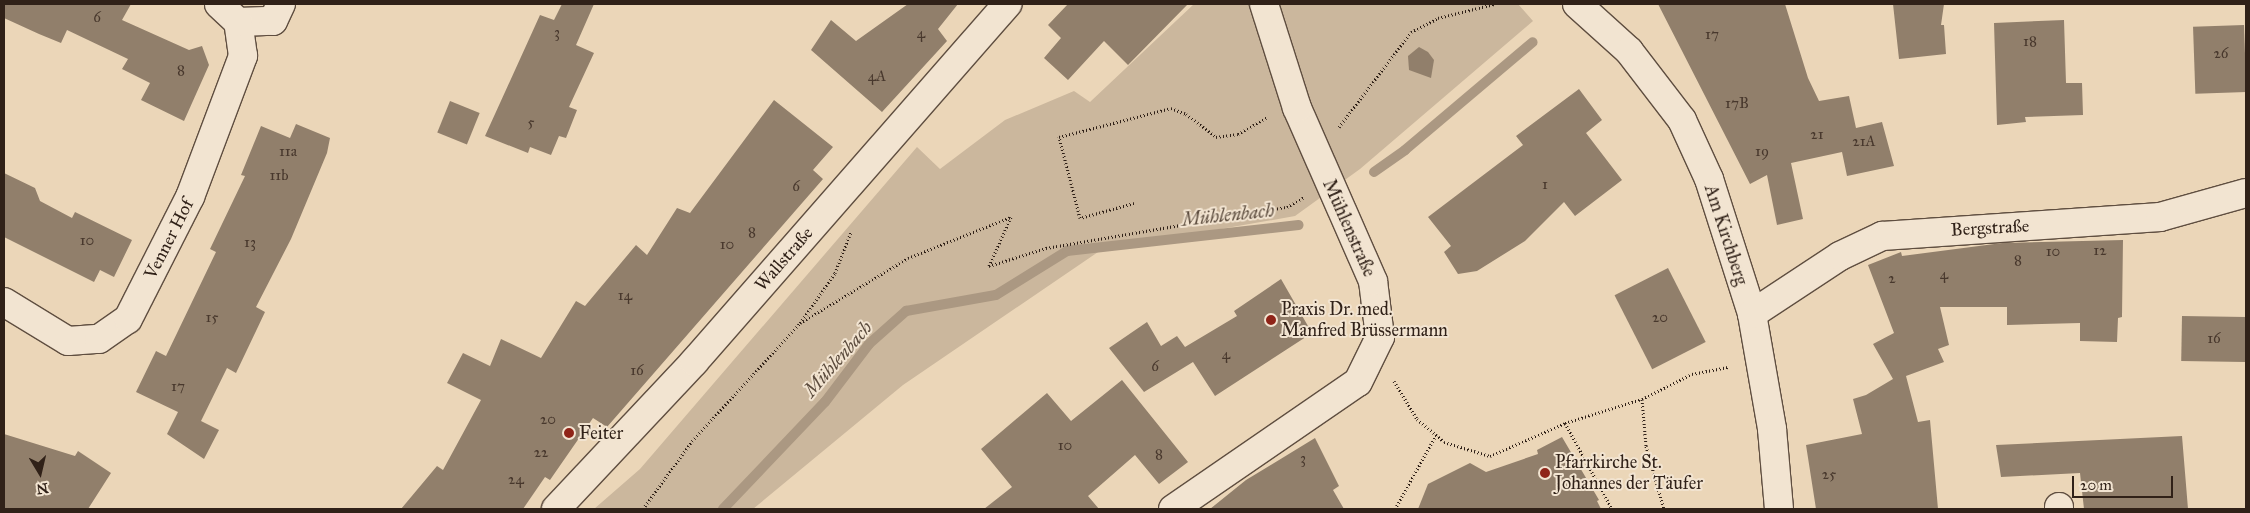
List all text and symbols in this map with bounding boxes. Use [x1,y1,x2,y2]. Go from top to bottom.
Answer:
house number: 6 [93,9,101,27]
house number: 3 [554,24,560,42]
house number: 4 [917,25,925,43]
house number: 17 [1705,26,1719,44]
house number: 18 [2023,33,2037,51]
house number: 26 [2213,45,2229,63]
house number: 8 [177,62,185,80]
house number: 4A [868,68,886,86]
house number: 17B [1725,95,1749,113]
house number: 5 [528,114,534,132]
house number: 21 [1810,126,1824,144]
house number: 21A [1852,133,1876,151]
house number: 11a [279,143,297,161]
house number: 19 [1755,143,1769,161]
house number: 11b [269,167,289,185]
street label: Mühlenstraße [1318,176,1380,280]
house number: 1 [1542,176,1548,194]
house number: 6 [792,178,800,196]
street label: Am Kirchberg [1700,182,1752,288]
street label: Venner Hof [140,195,198,283]
water label: Mühlenbach [1181,199,1275,231]
street label: Bergstraße [1950,215,2030,241]
street label: Wallstraße [750,223,818,295]
house number: 8 [748,224,756,242]
house number: 10 [80,232,94,250]
house number: 13 [244,234,256,252]
house number: 10 [720,236,734,254]
house number: 12 [2093,242,2107,260]
house number: 10 [2046,243,2060,261]
house number: 8 [2014,252,2022,270]
house number: 4 [1940,266,1948,284]
house number: 2 [1888,270,1896,288]
house number: 14 [618,287,632,305]
place label: Praxis Dr. med. Manfred Brüssermann [1281,299,1448,342]
house number: 15 [206,309,218,327]
house number: 20 [1652,309,1668,327]
marker: Praxis Dr. med. Manfred Brüssermann [1265,314,1277,326]
water label: Mühlenbach [799,316,877,402]
house number: 16 [2207,330,2221,348]
house number: 4 [1222,346,1230,364]
house number: 6 [1151,358,1159,376]
house number: 16 [630,362,644,380]
house number: 17 [171,378,185,396]
house number: 20 [540,411,556,429]
place label: Feiter [579,422,623,444]
marker: Feiter [563,427,575,439]
house number: 10 [1058,437,1072,455]
house number: 22 [534,444,548,462]
house number: 8 [1155,446,1163,464]
north arrow [15,448,65,498]
house number: 3 [1300,450,1306,468]
place label: Pfarrkirche St. Johannes der Täufer [1555,452,1703,494]
house number: 25 [1822,466,1836,484]
scale bar [2075,466,2176,498]
marker: Pfarrkirche St. Johannes der Täufer [1539,467,1551,479]
house number: 24 [508,471,524,489]
text: 20 m [2080,476,2112,494]
text: N [35,479,50,498]

